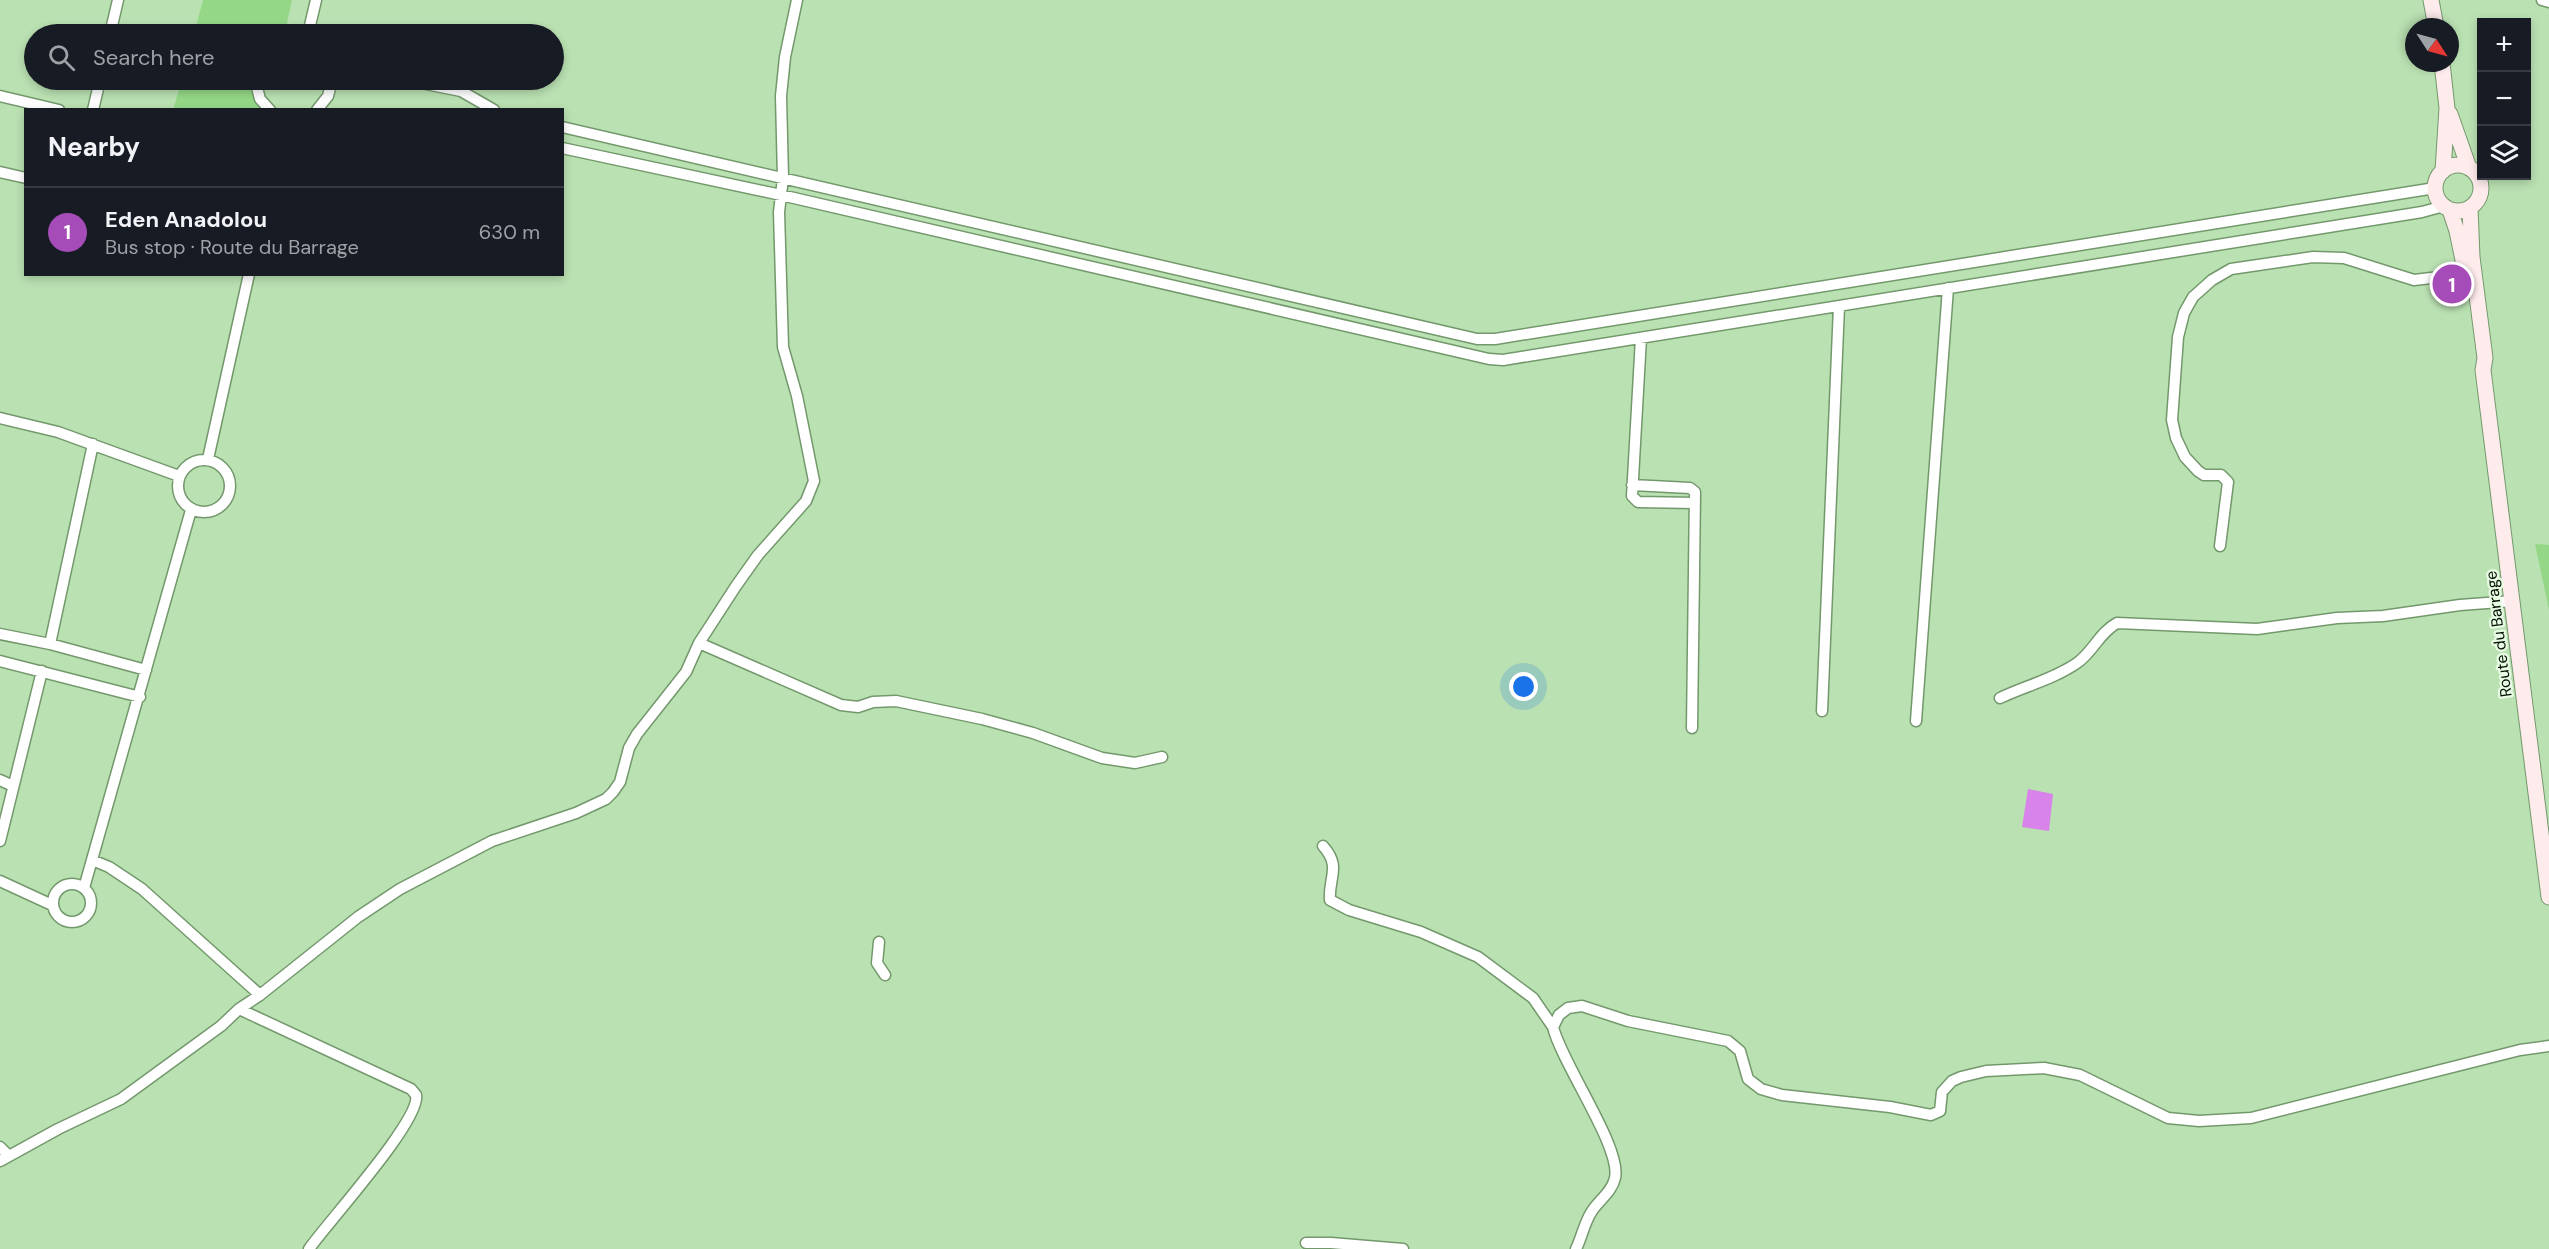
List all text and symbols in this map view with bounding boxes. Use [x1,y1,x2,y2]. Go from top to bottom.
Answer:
north arrow [2405,18,2459,72]
map controls [2477,18,2531,180]
button: + [2477,18,2531,72]
search box [24,24,564,90]
icon: search [45,41,78,74]
text: Search here [93,43,214,72]
button: − [2477,72,2531,126]
button: layers [2477,126,2531,180]
text: Nearby [48,130,140,164]
text: Eden Anadolou [105,205,267,234]
text: 1 [64,219,71,245]
text: 630 m [479,219,540,245]
text: Bus stop · Route du Barrage [105,234,359,260]
pin: 1 [2432,262,2472,306]
street label: Route du Barrage [2480,570,2517,698]
your location [1509,672,1538,701]

